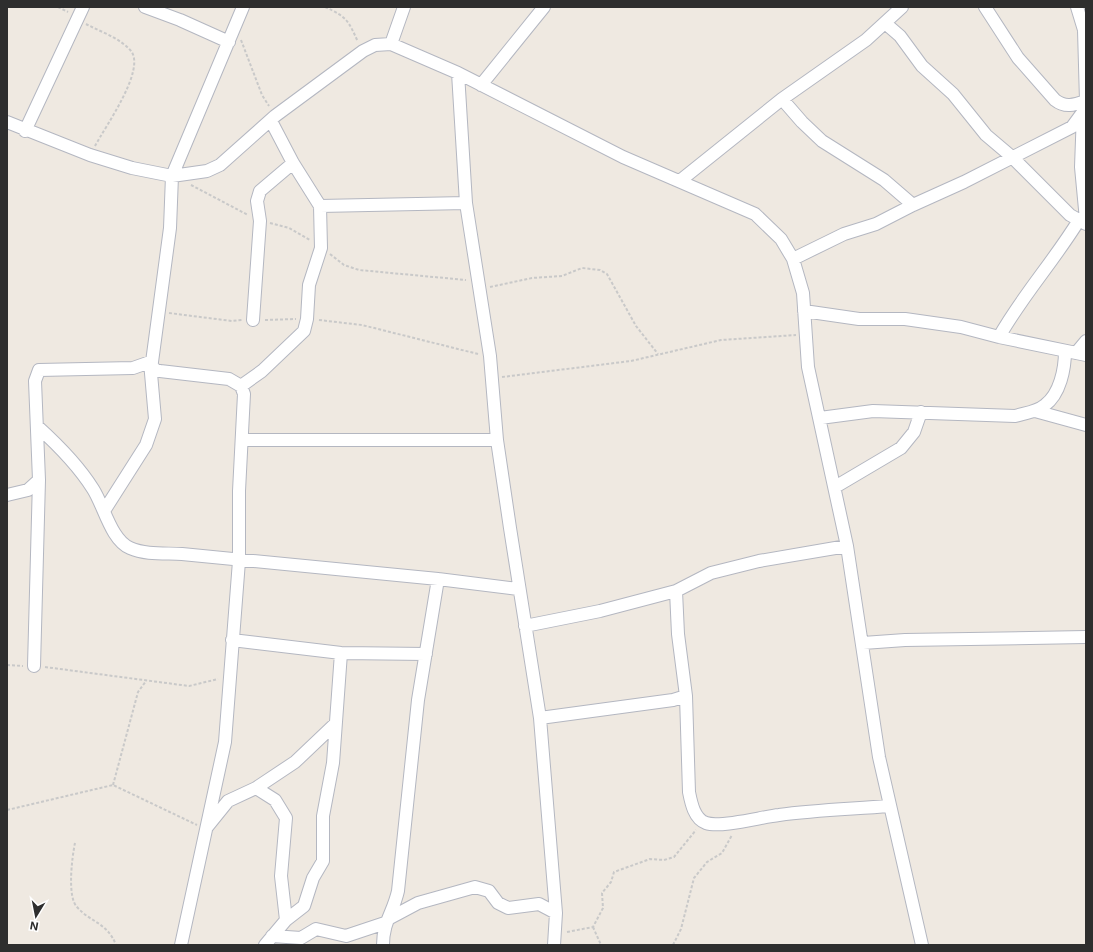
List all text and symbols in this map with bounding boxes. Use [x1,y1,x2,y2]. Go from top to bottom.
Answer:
north arrow [16,896,56,936]
text: N [29,918,40,933]

